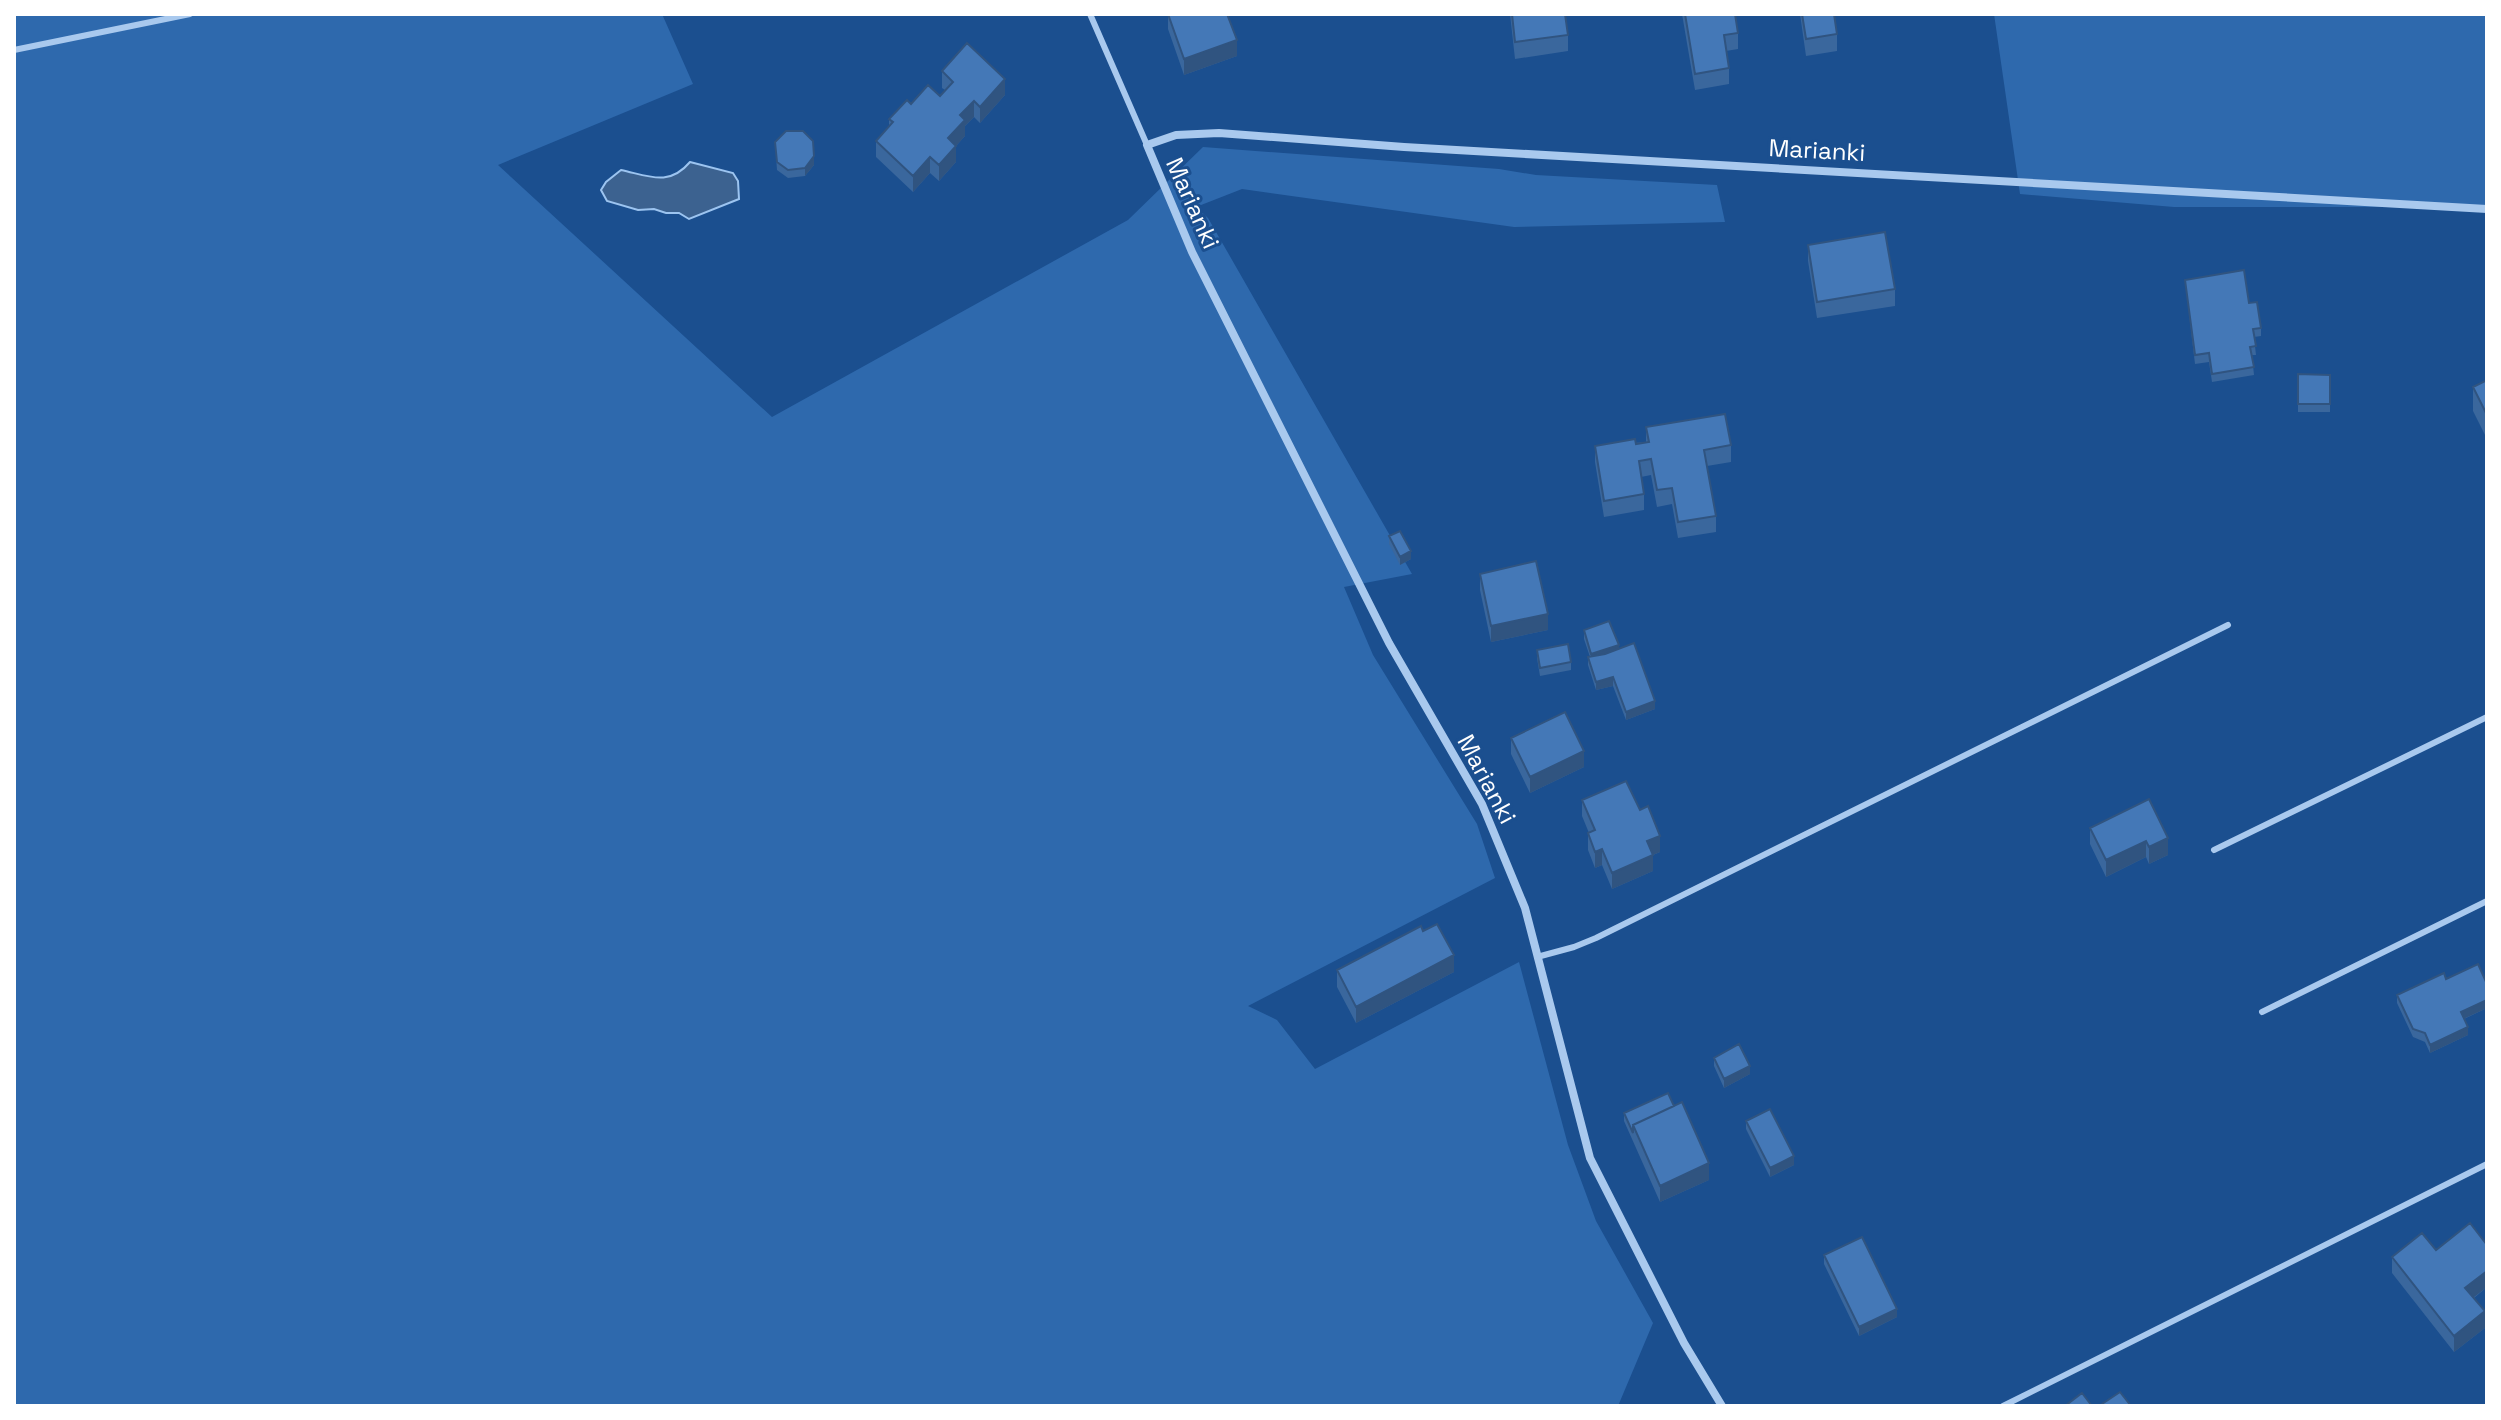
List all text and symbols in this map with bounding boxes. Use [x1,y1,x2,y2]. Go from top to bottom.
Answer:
street label: Marianki [1768,132,1866,168]
street label: Marianki [1159,152,1227,254]
street label: Marianki [1451,729,1523,829]

